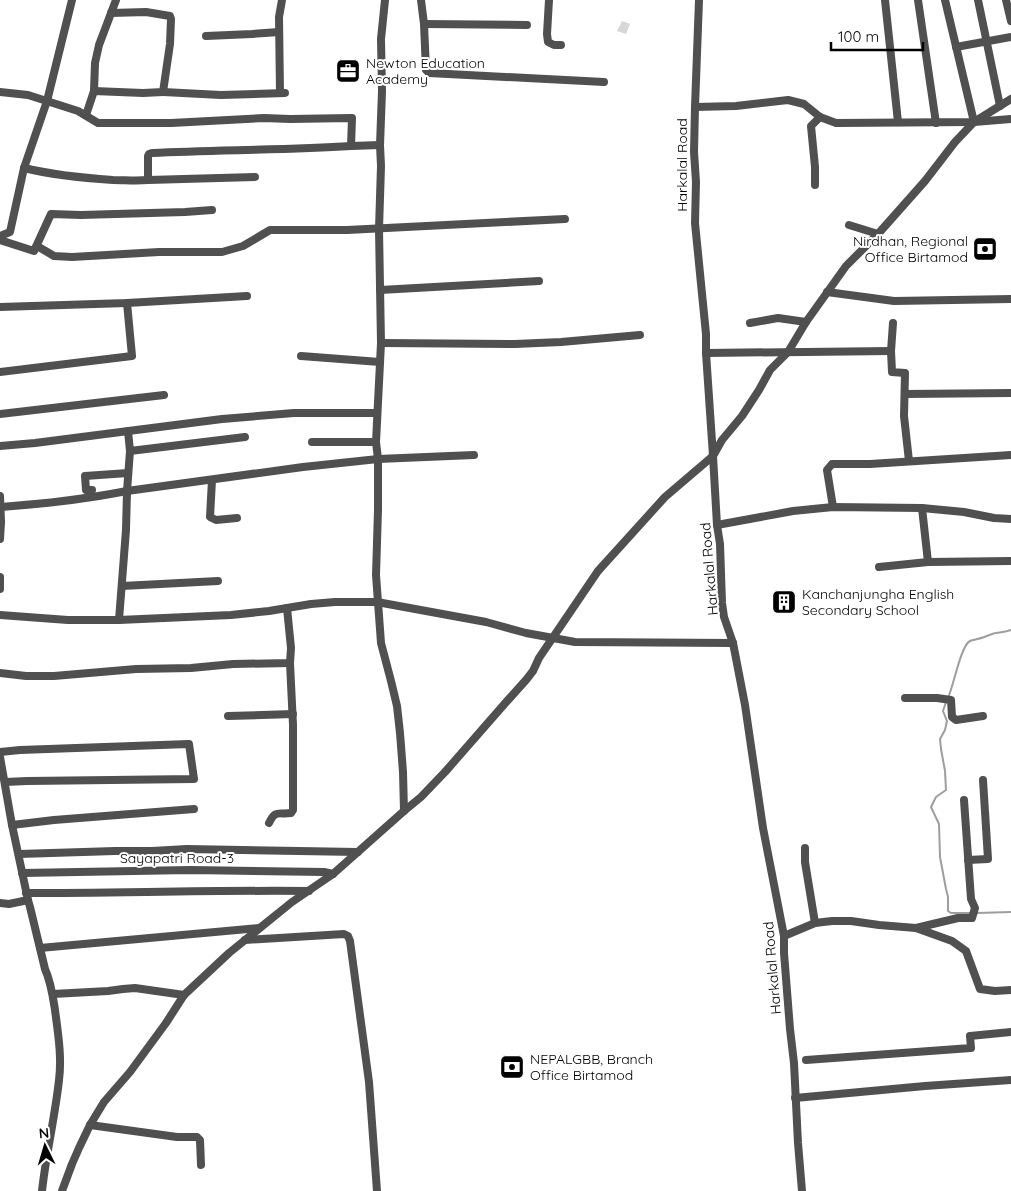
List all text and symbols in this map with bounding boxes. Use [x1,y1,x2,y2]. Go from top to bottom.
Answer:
scale bar [831,20,924,52]
text: 100 m [838,27,879,46]
place label: Newton Education Academy [366,54,485,88]
office icon: Newton Education Academy [335,58,361,84]
street label: Harkalal Road [673,118,691,212]
place label: Nirdhan, Regional Office Birtamod [853,232,968,266]
bank icon: Nirdhan, Regional Office Birtamod [972,236,998,262]
street label: Harkalal Road [696,522,722,616]
place label: Kanchanjungha English Secondary School [802,585,954,619]
building icon: Kanchanjungha English Secondary School [771,589,797,615]
street label: Sayapatri Road-3 [120,849,234,867]
street label: Harkalal Road [759,921,785,1015]
place label: NEPALGBB, Branch Office Birtamod [530,1050,653,1084]
bank icon: NEPALGBB, Branch Office Birtamod [499,1054,525,1080]
north arrow [20,1121,70,1171]
text: N [38,1124,50,1142]

